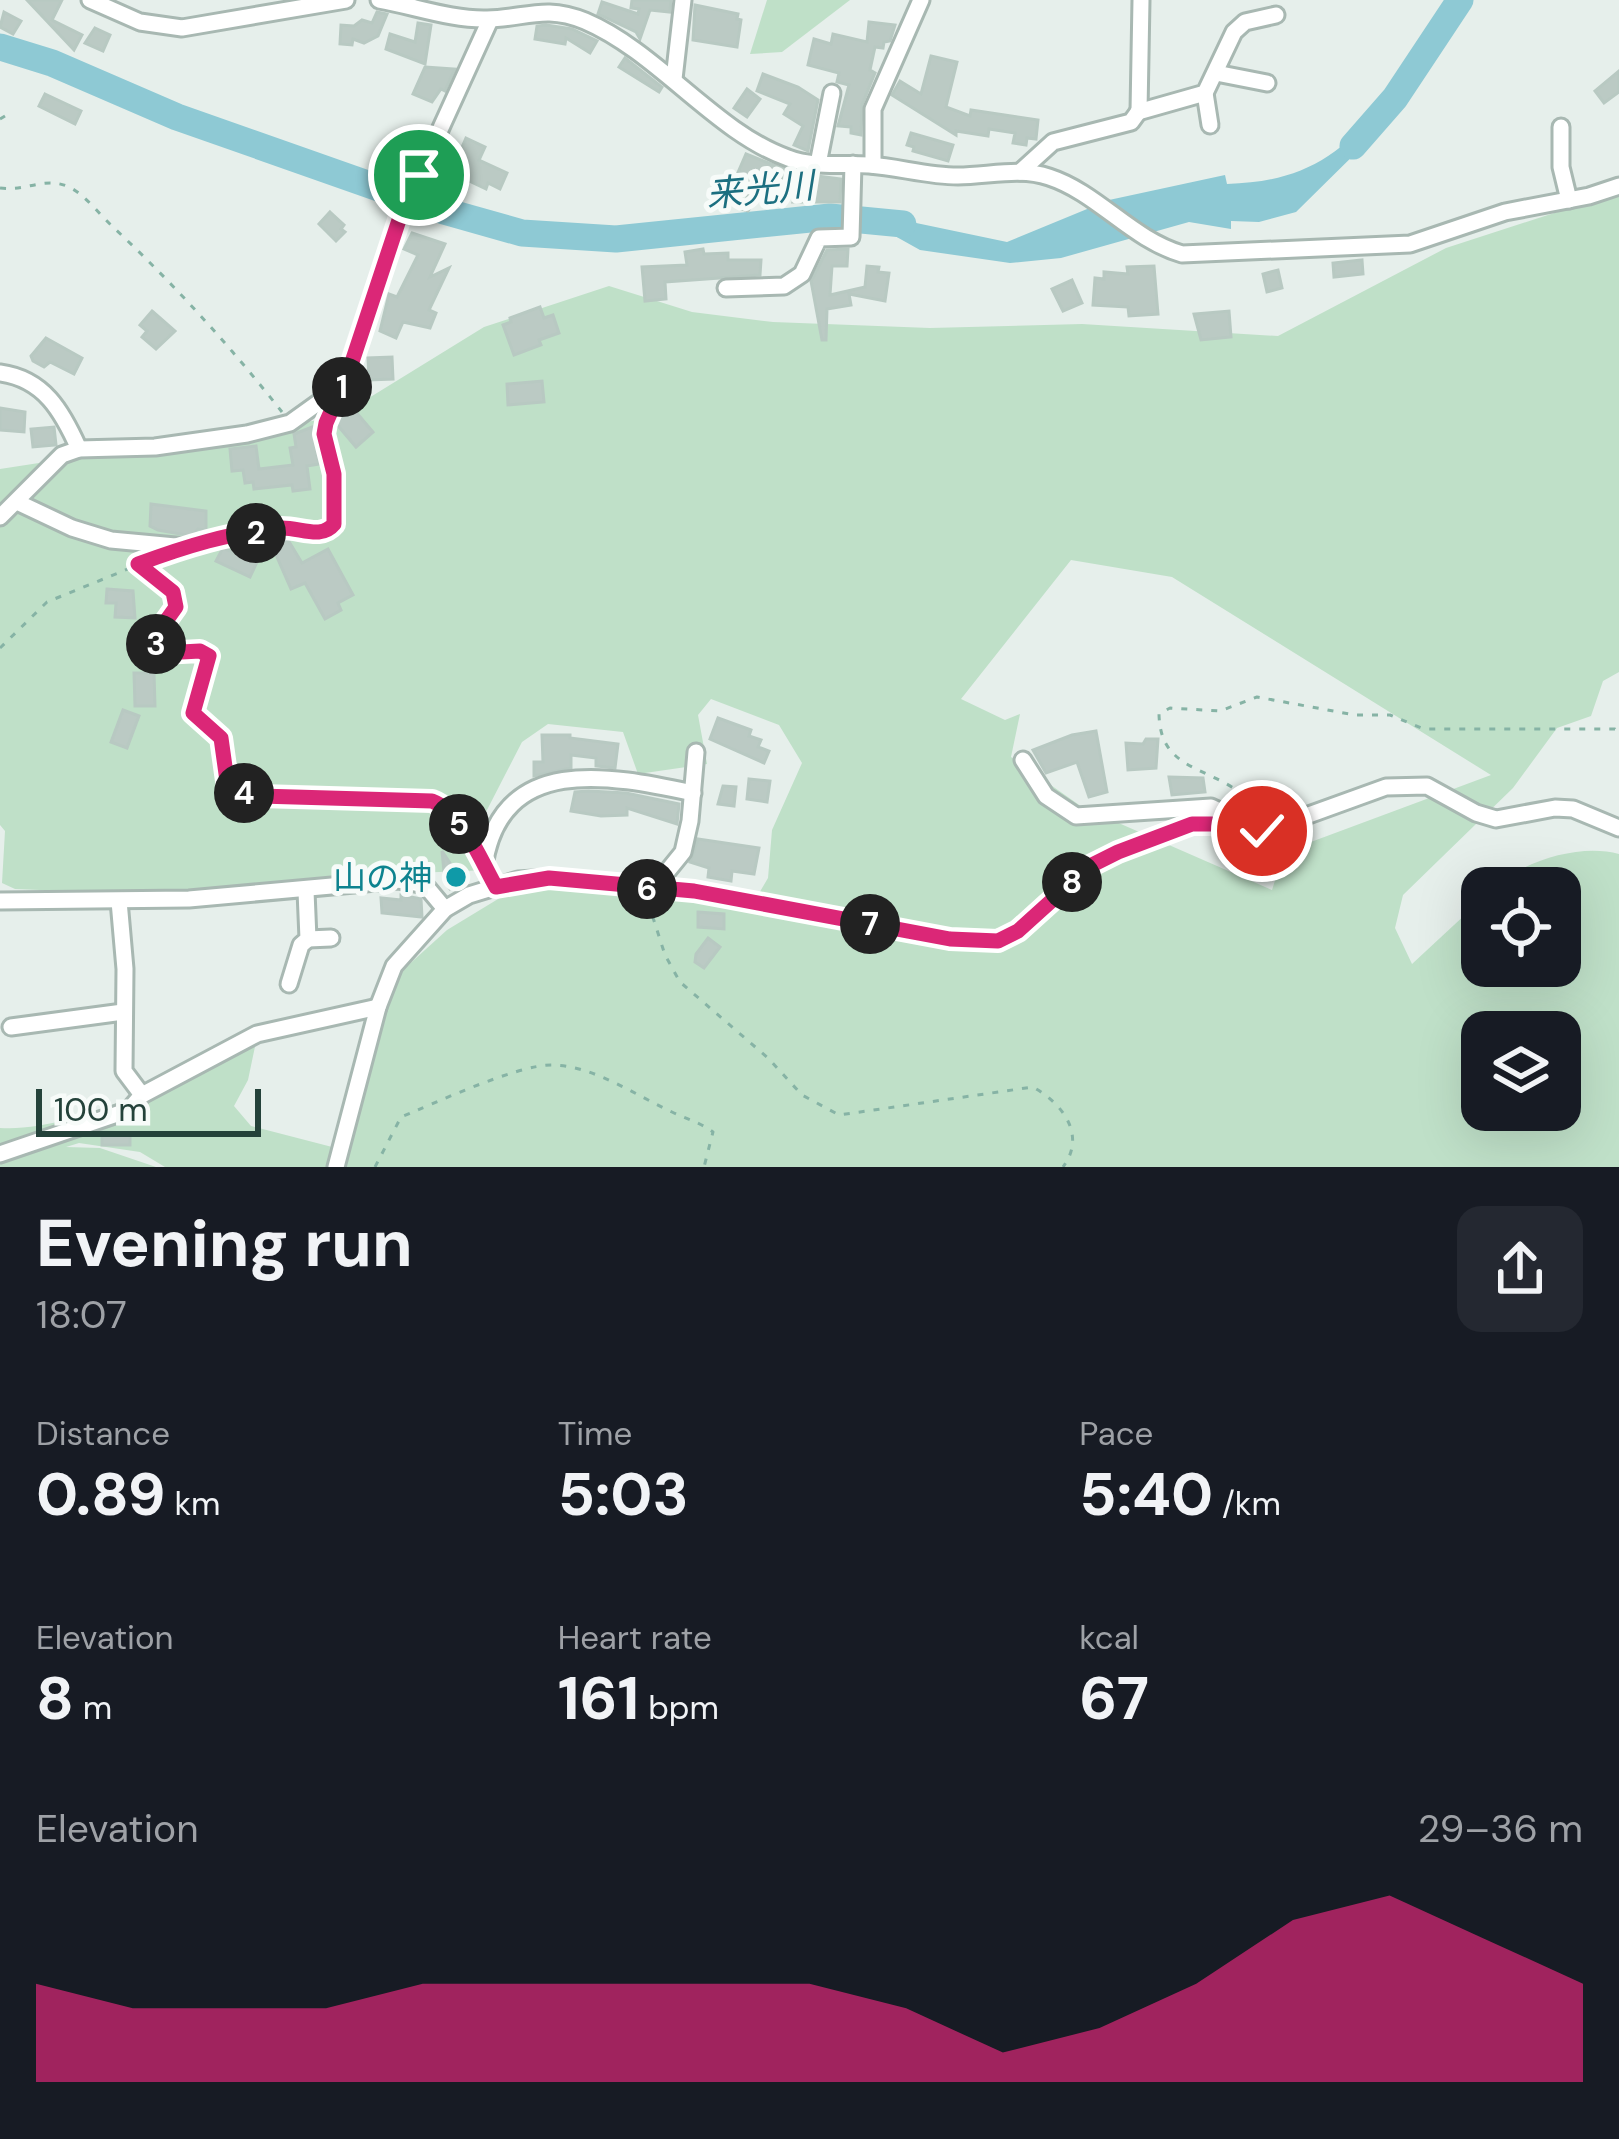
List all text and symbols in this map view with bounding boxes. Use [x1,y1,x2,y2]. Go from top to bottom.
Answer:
pin [368,124,470,226]
icon: arrive [386,142,452,208]
water label: 来光川 [704,161,820,218]
pin: 1 [312,357,372,417]
text: 1 [336,365,348,408]
pin: 2 [226,503,286,563]
text: 2 [246,511,266,554]
pin: 3 [126,614,186,674]
text: 3 [146,622,166,665]
pin: 4 [214,763,274,823]
text: 4 [233,771,255,814]
pin [1211,780,1313,882]
pin: 5 [429,794,489,854]
icon: check [1229,798,1295,864]
text: 5 [449,802,469,845]
pin: 8 [1042,852,1102,912]
place label: 山の神 [333,856,432,899]
pin: 6 [617,859,677,919]
text: 8 [1062,860,1082,903]
marker: 山の神 [443,864,469,890]
text: 6 [637,867,657,910]
map controls [1461,867,1581,1131]
button: locate [1461,867,1581,987]
pin: 7 [840,894,900,954]
text: 7 [861,902,879,945]
button: layers [1461,1011,1581,1131]
scale bar [36,1083,261,1136]
text: 100 m [54,1088,148,1131]
text: Evening run [36,1201,413,1286]
button: share [1457,1206,1583,1332]
text: 18:07 [36,1289,127,1340]
text: Distance [36,1412,170,1455]
text: Time [558,1412,632,1455]
text: Pace [1079,1412,1153,1455]
text: 0.89 [36,1455,166,1534]
text: 5:03 [558,1455,689,1534]
text: 5:40 [1079,1455,1213,1534]
text: km [166,1482,220,1525]
text: /km [1213,1482,1281,1525]
text: Elevation [36,1616,174,1659]
text: Heart rate [558,1616,712,1659]
text: kcal [1079,1616,1139,1659]
text: 8 [36,1659,74,1738]
text: 161 [558,1659,639,1738]
text: 67 [1079,1659,1149,1738]
text: m [74,1686,112,1729]
text: bpm [639,1686,719,1729]
text: Elevation [36,1803,199,1854]
text: 29–36 m [1418,1803,1583,1854]

